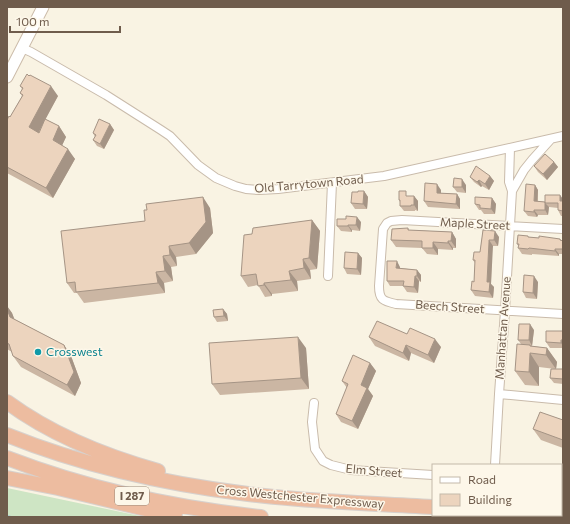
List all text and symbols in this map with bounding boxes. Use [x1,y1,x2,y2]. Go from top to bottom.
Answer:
scale bar [10,8,120,34]
text: 100 m [16,14,50,28]
street label: Old Tarrytown Road [254,171,364,195]
street label: Maple Street [440,214,511,232]
street label: Manhattan Avenue [491,276,513,380]
street label: Beech Street [415,297,485,315]
place label: Crosswest [46,344,103,358]
marker: Crosswest [33,347,43,357]
street label: Elm Street [345,461,403,479]
legend [432,464,562,516]
text: Road [468,472,496,486]
street label: Cross Westchester Expressway [216,482,384,510]
road number: I 287 [115,487,149,505]
text: Building [468,492,512,506]

